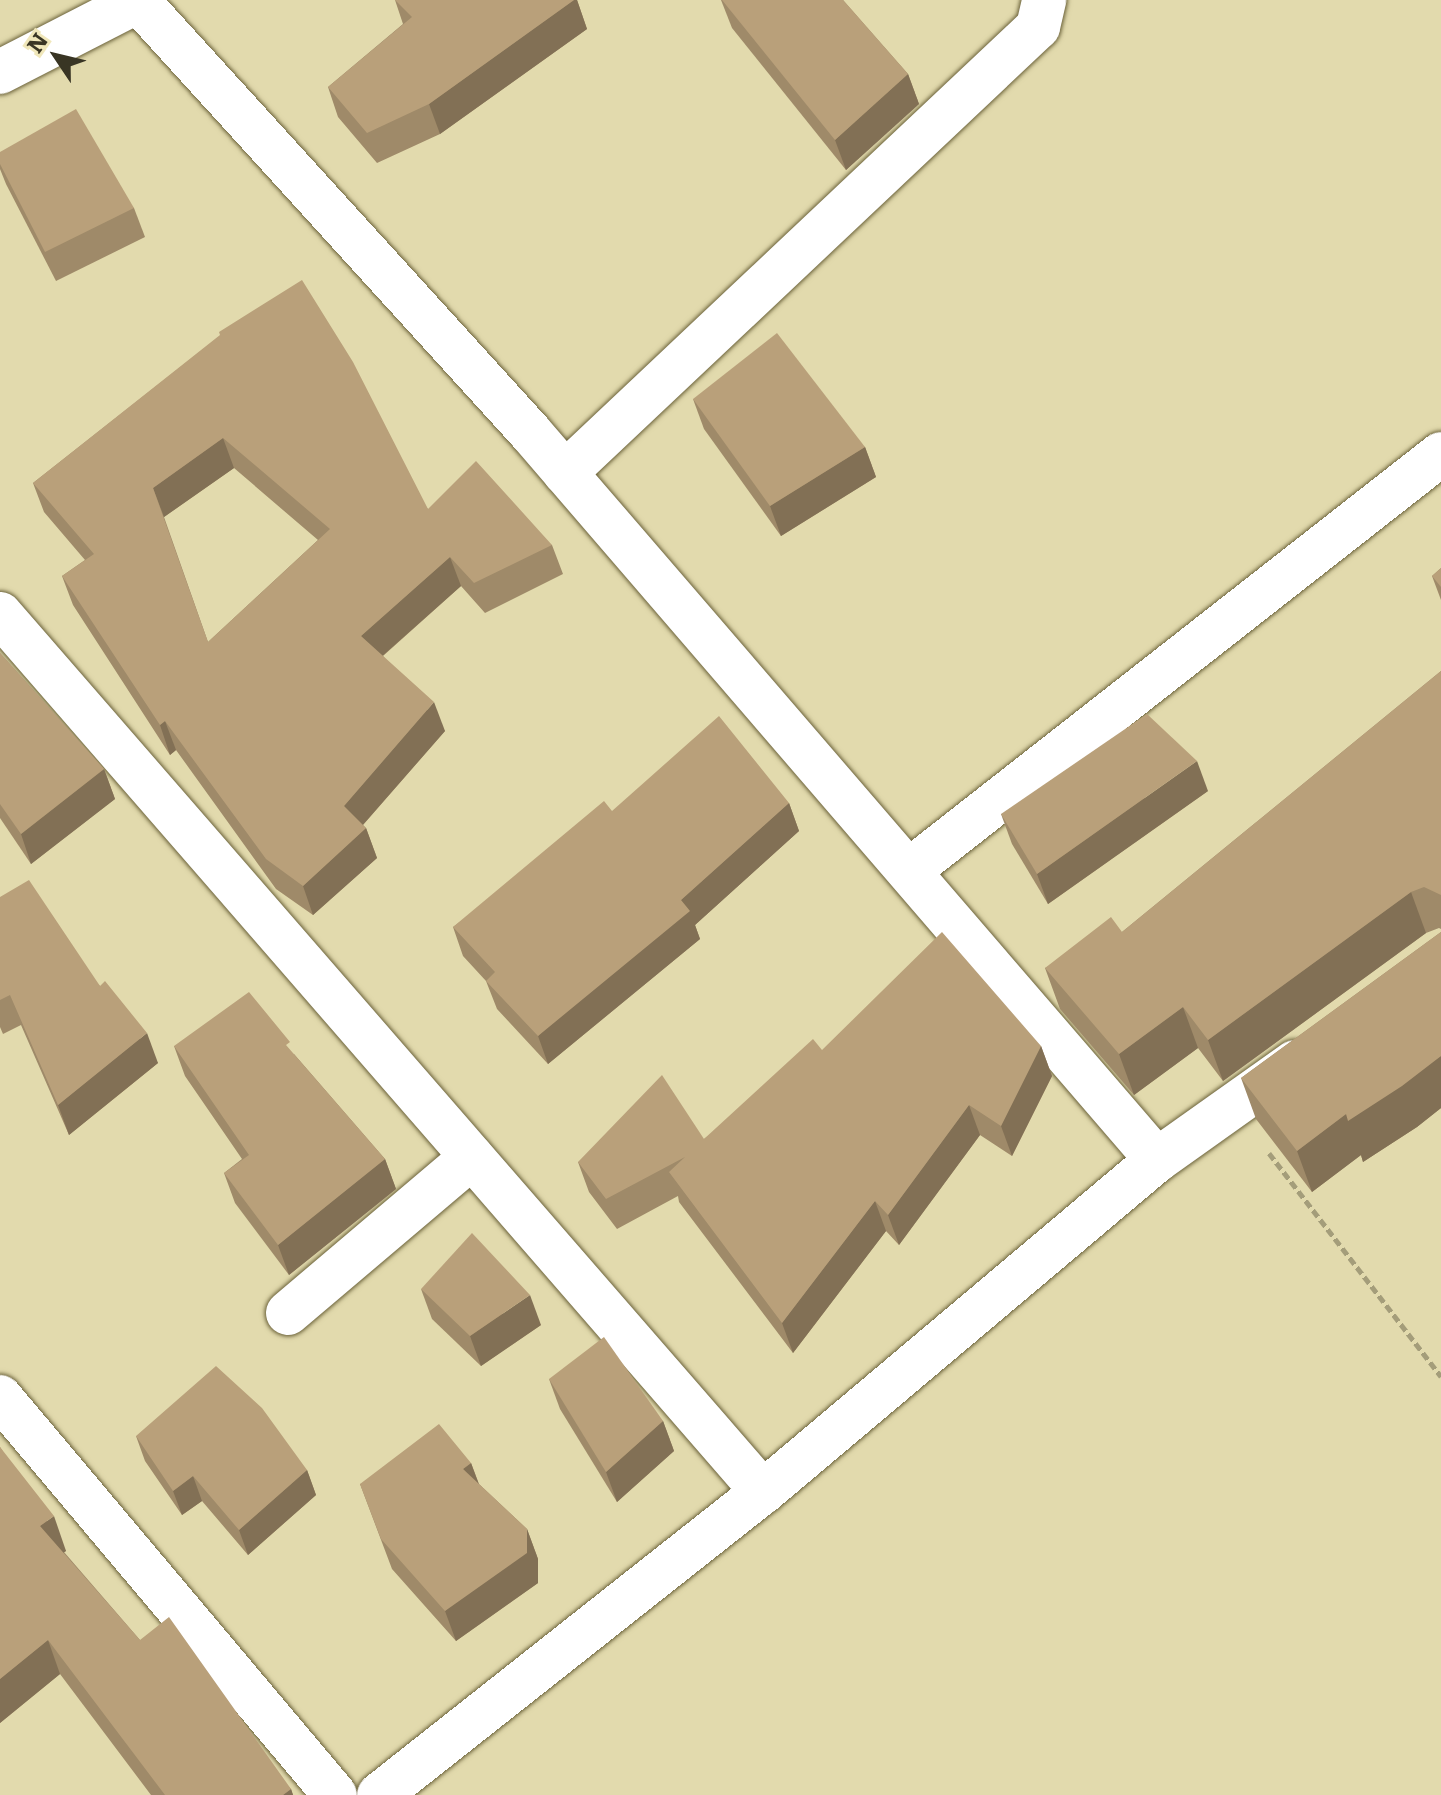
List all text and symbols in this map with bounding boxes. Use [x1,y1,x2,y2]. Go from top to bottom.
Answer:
north arrow [16,16,96,96]
text: N [17,25,55,59]

